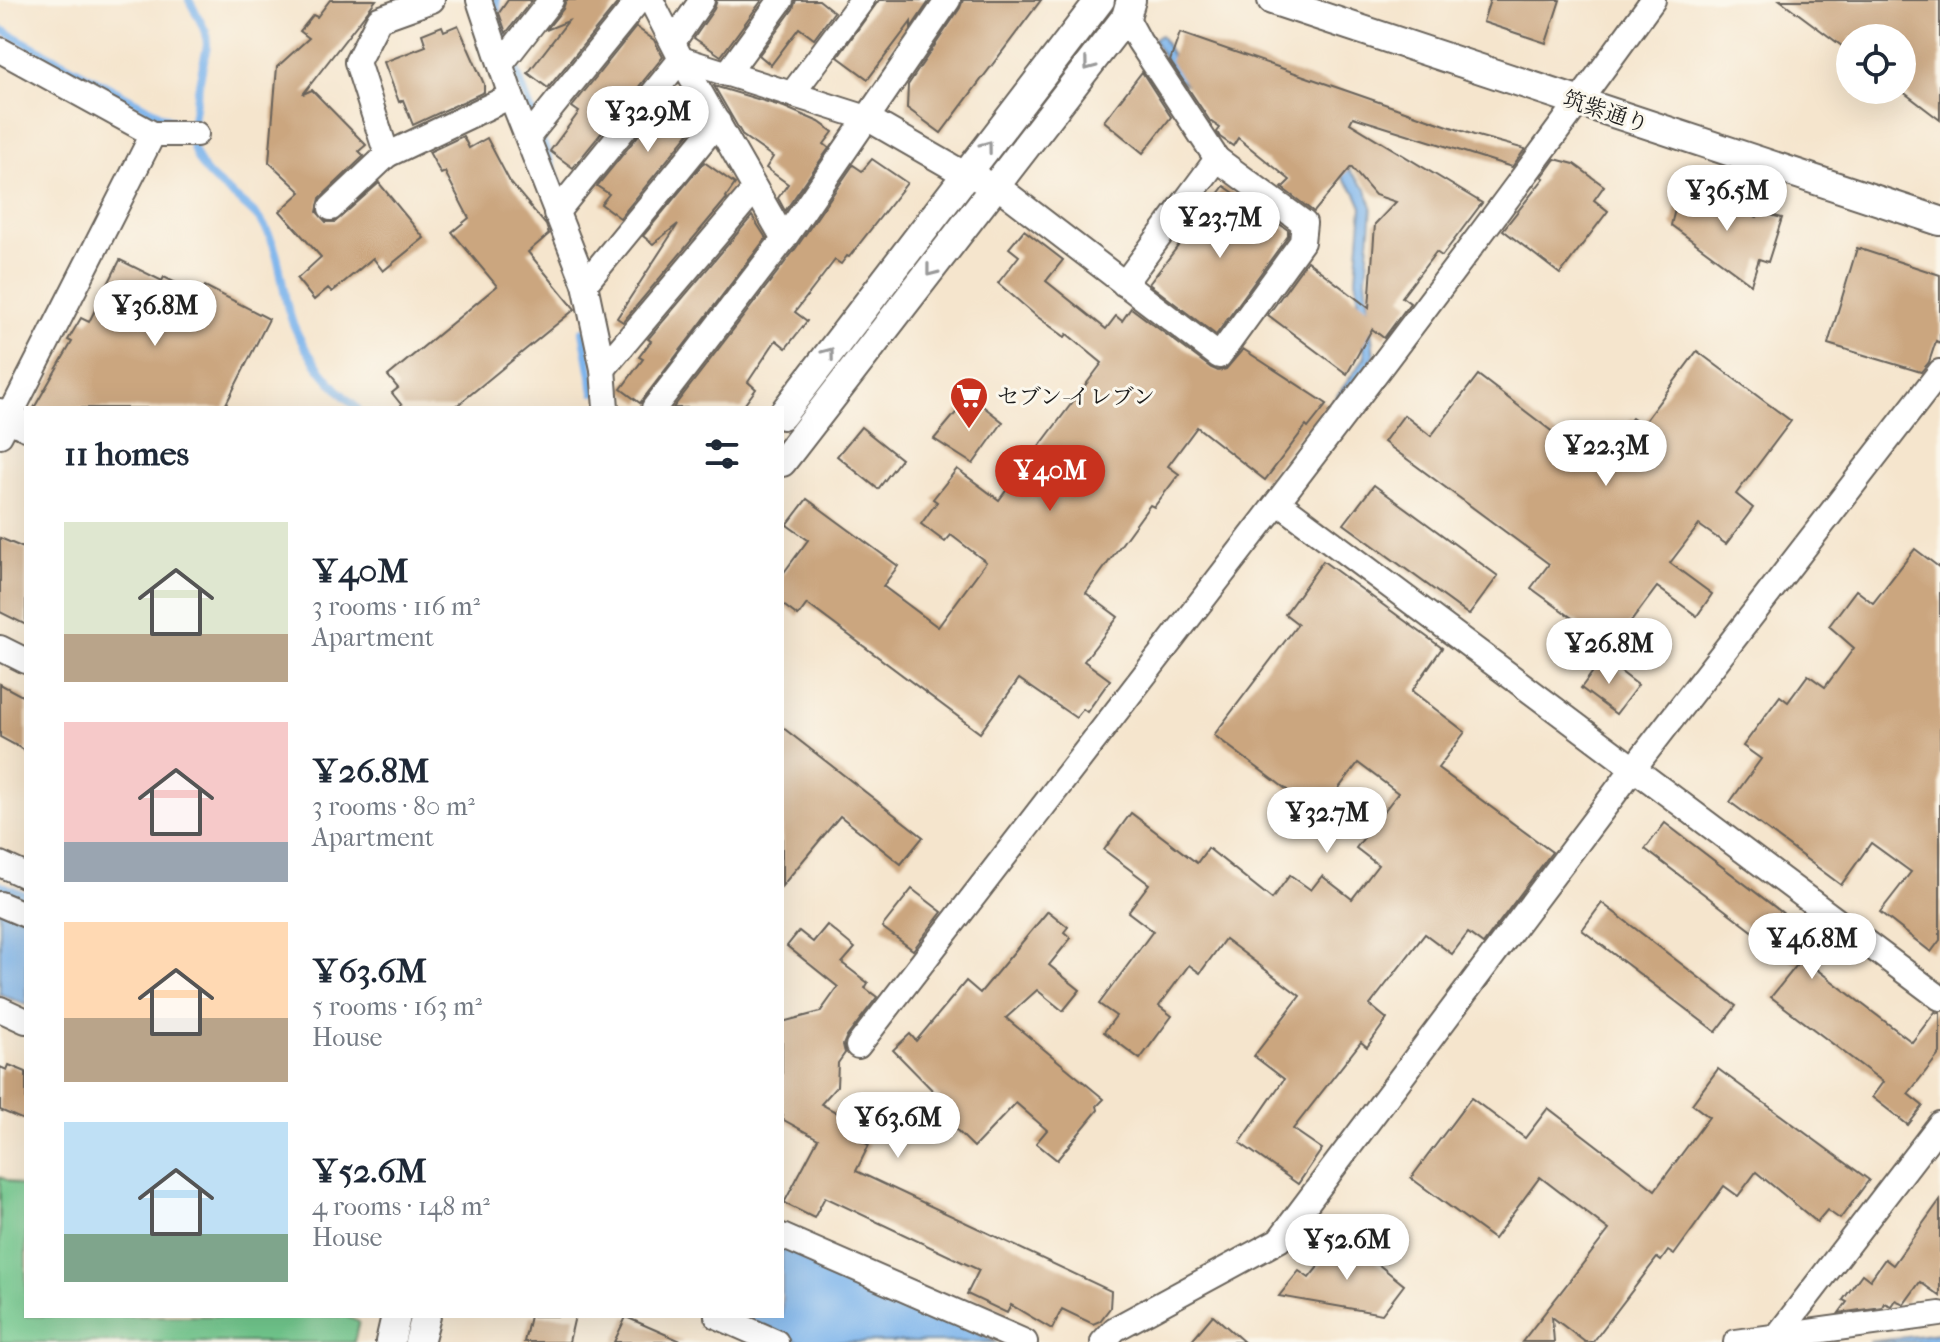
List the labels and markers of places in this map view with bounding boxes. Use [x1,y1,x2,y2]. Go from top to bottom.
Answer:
pin: ¥32.9M [583,86,713,154]
pin: ¥36.5M [1662,165,1792,233]
pin: ¥23.7M [1155,192,1285,260]
pin: ¥36.8M [90,280,220,348]
supermarket icon: セブン-イレブン [948,375,990,430]
place label: セブン-イレブン [997,384,1155,410]
pin: ¥22.3M [1541,420,1671,488]
pin: ¥40M [1003,445,1097,513]
pin: ¥26.8M [1544,618,1674,686]
pin: ¥32.7M [1262,787,1392,855]
pin: ¥46.8M [1747,913,1877,981]
pin: ¥63.6M [833,1092,963,1160]
pin: ¥52.6M [1282,1214,1412,1282]

